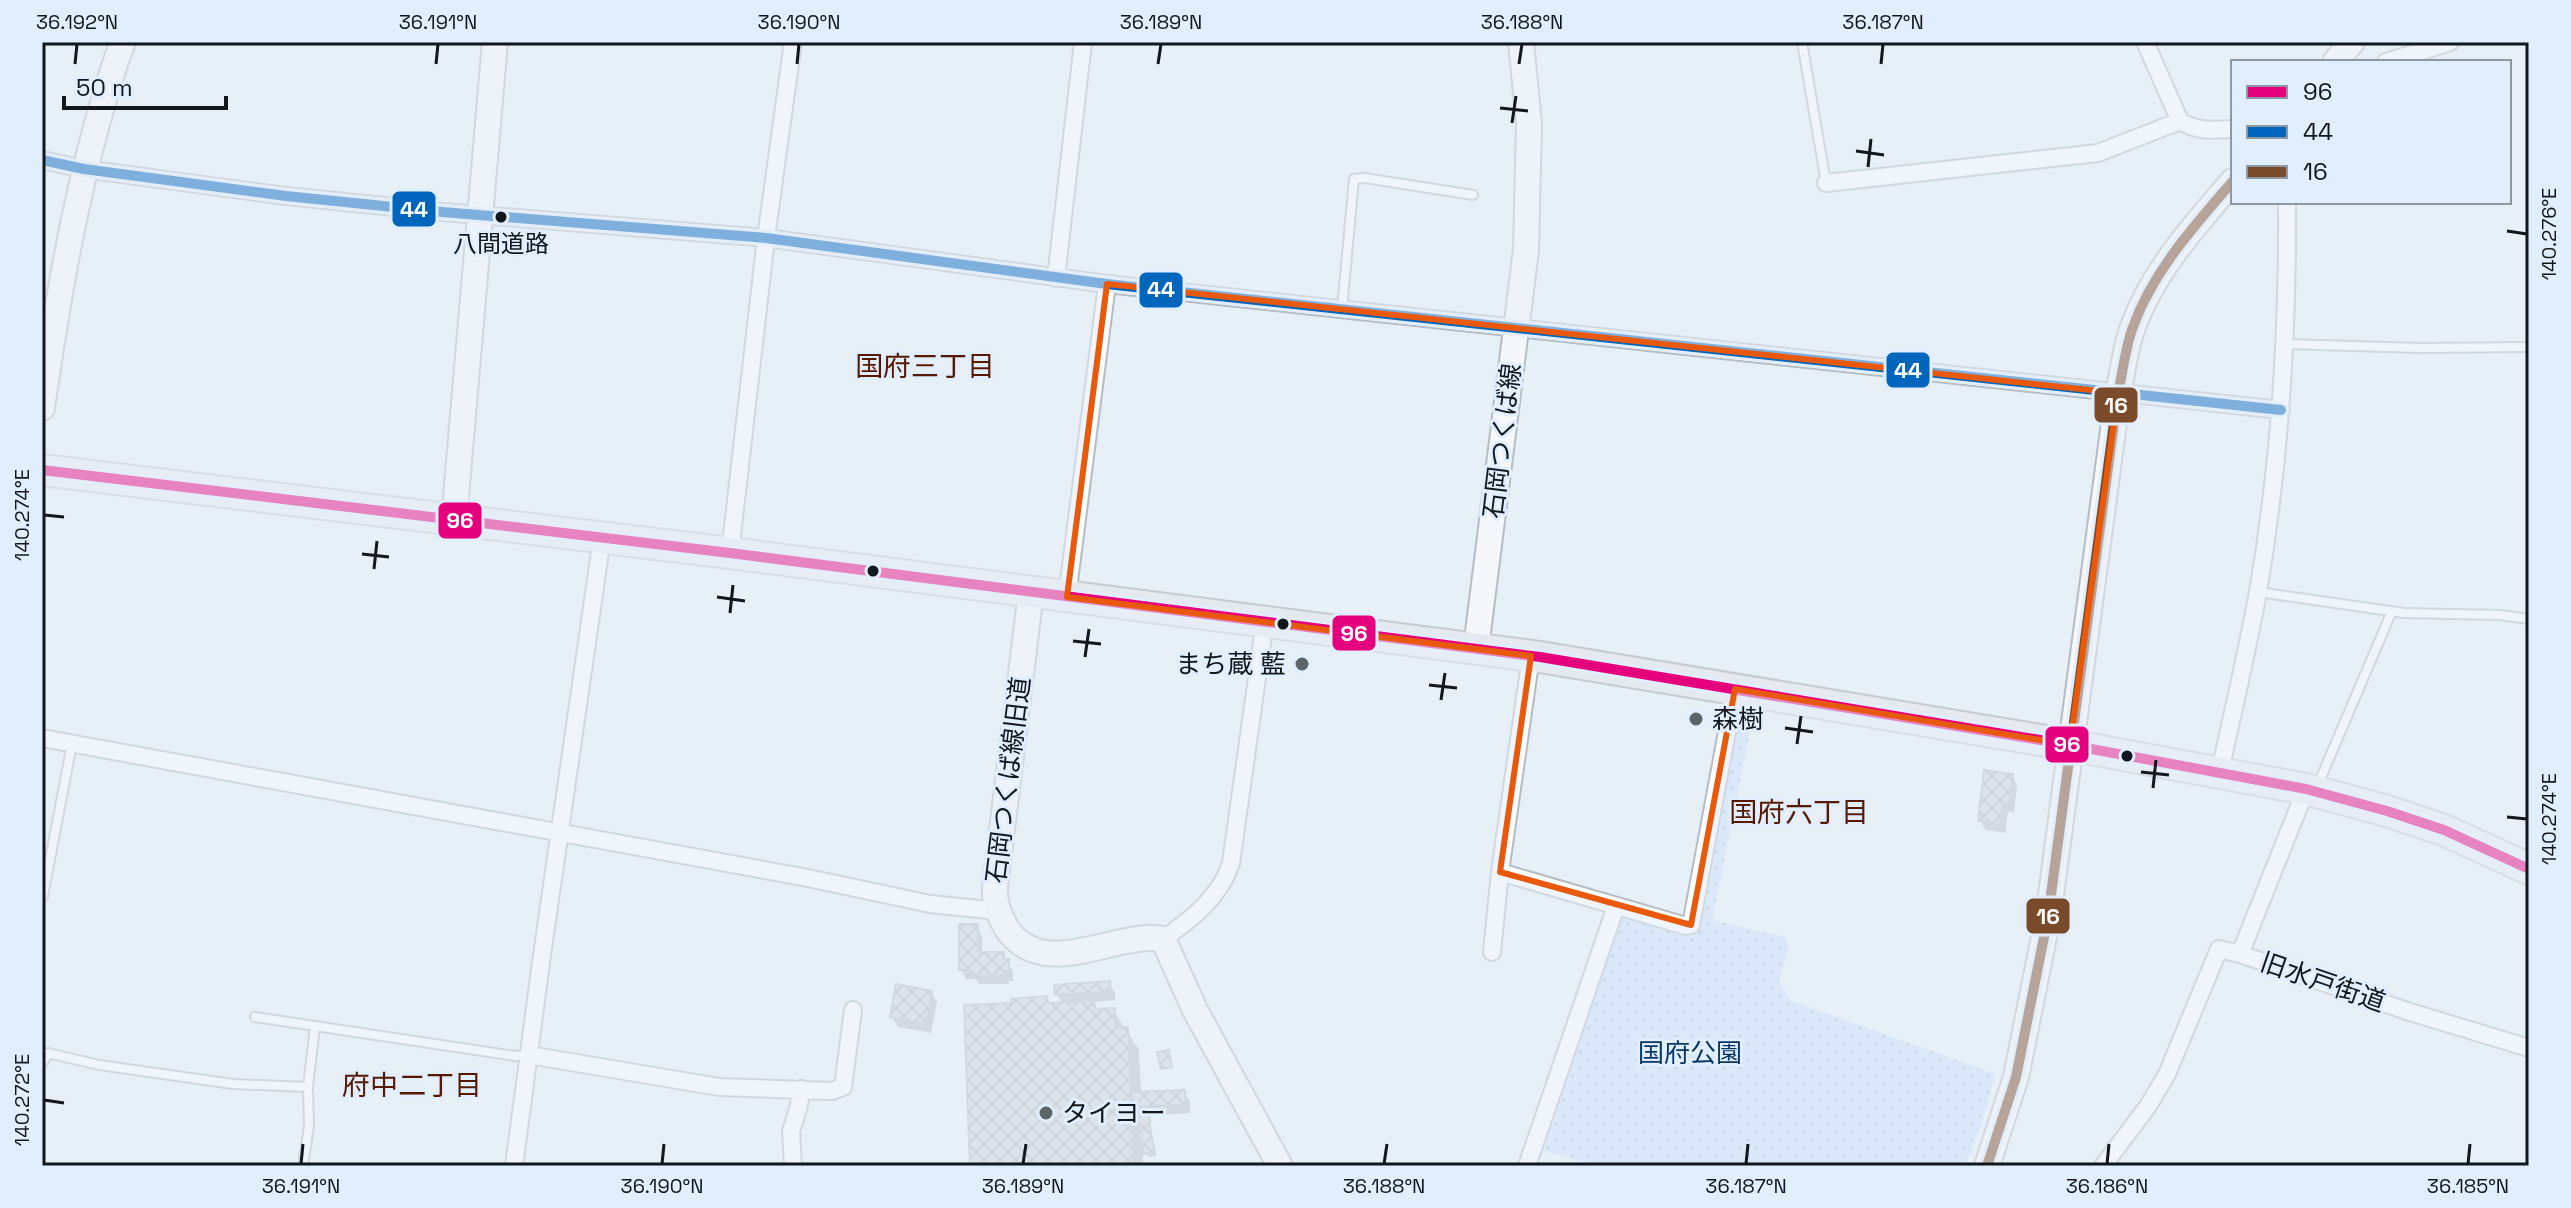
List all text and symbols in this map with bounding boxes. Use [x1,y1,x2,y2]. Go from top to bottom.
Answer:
text: 36.192°N [36,9,118,35]
text: 36.191°N [399,9,477,35]
text: 36.190°N [758,9,840,35]
text: 36.189°N [1120,9,1202,35]
text: 36.188°N [1481,9,1563,35]
text: 36.187°N [1842,9,1924,35]
scale bar [64,60,226,110]
legend [2231,60,2511,204]
text: 50 m [76,72,133,103]
text: 96 [2303,76,2332,107]
text: 44 [2303,116,2333,147]
text: 16 [2303,156,2328,187]
text: 140.276°E [2536,188,2562,280]
line badge: 44 [391,190,437,228]
text: 44 [400,195,428,223]
marker: 八間道路 [493,209,509,225]
place label: 八間道路 [453,228,549,259]
line badge: 44 [1138,271,1184,309]
text: 44 [1147,275,1175,303]
district label: 国府三丁目 [855,348,995,384]
line badge: 44 [1885,351,1931,389]
text: 44 [1894,356,1922,384]
street label: 石岡つくば線 [1476,362,1528,520]
line badge: 16 [2093,386,2139,424]
text: 16 [2104,391,2128,419]
text: 140.274°E [9,469,35,561]
line badge: 96 [437,501,483,540]
text: 96 [446,506,474,534]
unlabelled marker [865,563,881,579]
line badge: 96 [1331,614,1377,652]
unlabelled marker [1275,616,1291,632]
text: 96 [1340,619,1368,647]
place label: まち蔵 藍 [1175,647,1286,681]
marker: まち蔵 藍 [1293,655,1311,673]
street label: 石岡つくば線旧道 [978,675,1038,885]
place label: 森樹 [1712,702,1764,736]
marker: 森樹 [1687,710,1705,728]
line badge: 96 [2044,725,2090,764]
text: 96 [2053,730,2081,758]
unlabelled marker [2119,748,2135,764]
text: 140.274°E [2536,773,2562,865]
district label: 国府六丁目 [1729,794,1869,830]
line badge: 16 [2025,897,2071,935]
text: 16 [2036,902,2060,930]
street label: 旧水戸街道 [2256,945,2390,1019]
park label: 国府公園 [1638,1036,1742,1070]
text: 140.272°E [9,1054,35,1146]
district label: 府中二丁目 [342,1067,482,1103]
place label: タイヨー [1062,1096,1166,1130]
marker: タイヨー [1037,1104,1055,1122]
text: 36.191°N [262,1173,340,1199]
text: 36.190°N [621,1173,703,1199]
text: 36.189°N [982,1173,1064,1199]
text: 36.188°N [1343,1173,1425,1199]
text: 36.187°N [1705,1173,1787,1199]
text: 36.186°N [2066,1173,2148,1199]
text: 36.185°N [2427,1173,2509,1199]

